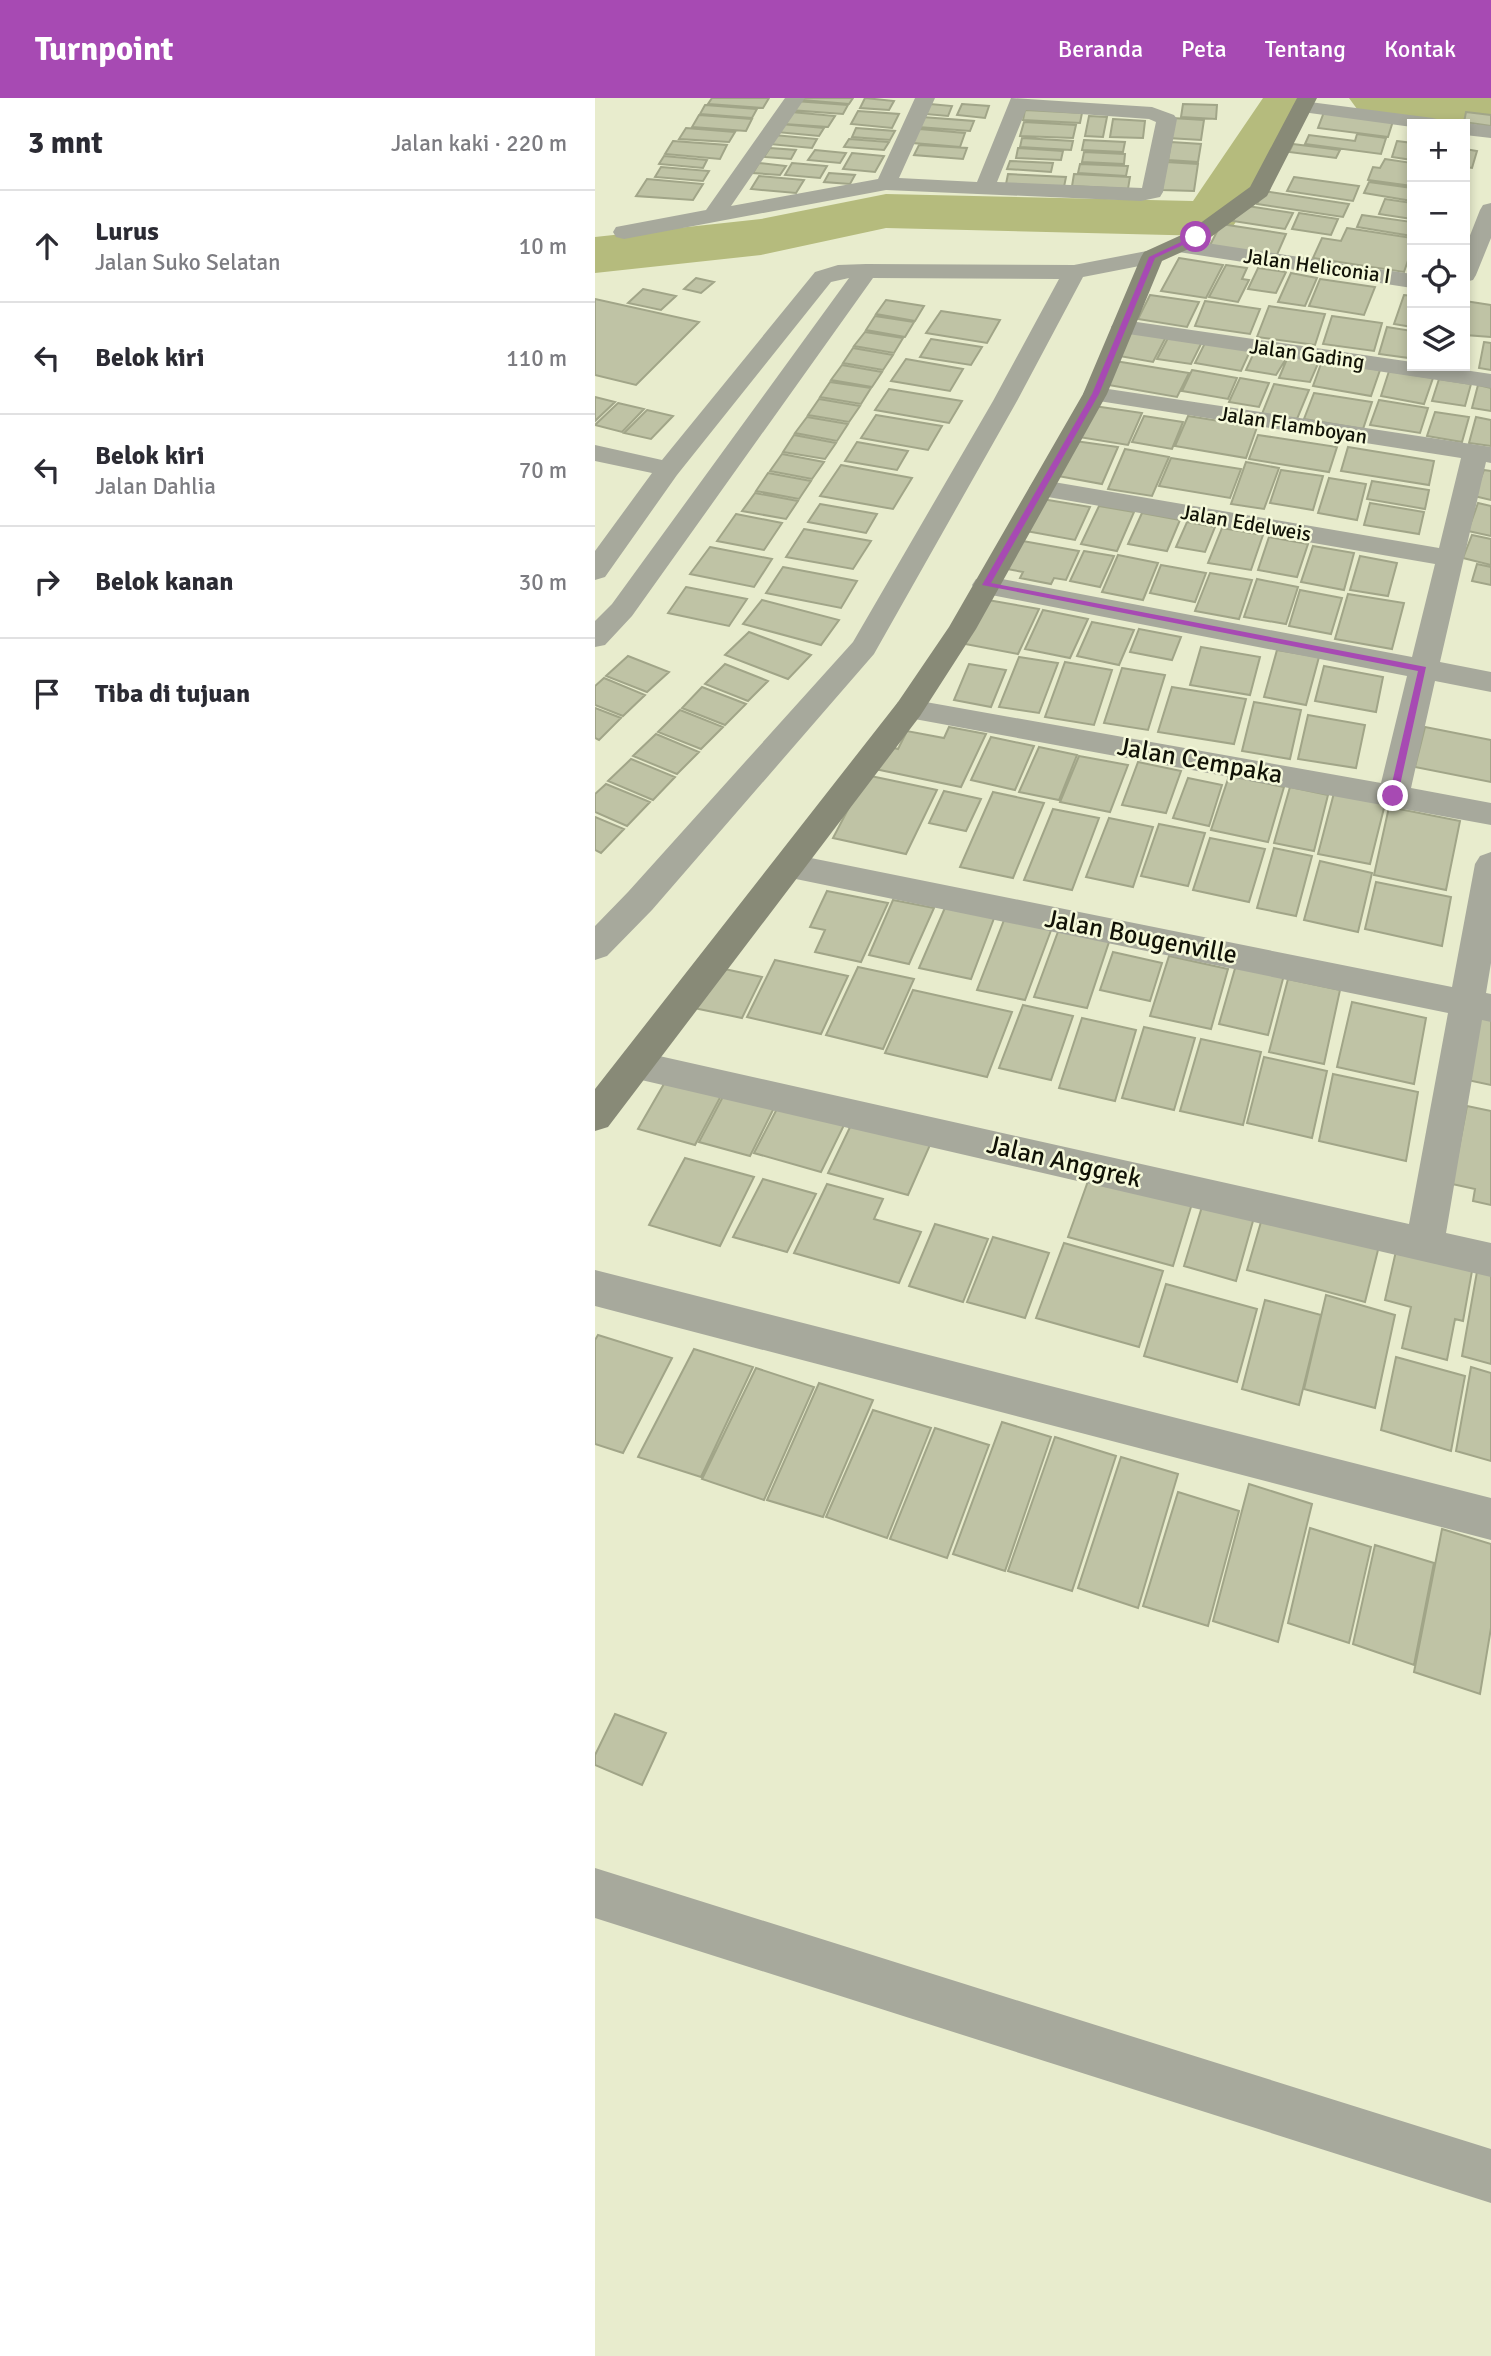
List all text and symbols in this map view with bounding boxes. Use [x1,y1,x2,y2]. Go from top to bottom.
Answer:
text: Turnpoint [35,29,173,70]
text: Beranda [1058,34,1143,64]
text: Peta [1181,34,1227,64]
text: Tentang [1265,34,1346,64]
text: Kontak [1384,34,1456,64]
map controls [1407,119,1470,371]
button: + [1407,119,1470,182]
text: 3 mnt [28,125,103,162]
text: Jalan kaki · 220 m [391,129,567,158]
button: − [1407,182,1470,245]
text: Lurus [95,216,159,248]
route start [1180,221,1211,252]
icon: ahead [28,227,66,265]
text: 10 m [519,232,567,261]
street label: Jalan Heliconia I [1242,243,1392,289]
button: locate [1407,245,1470,308]
text: Jalan Suko Selatan [95,248,281,277]
button: layers [1407,308,1470,371]
street label: Jalan Gading [1248,333,1366,375]
icon: left [28,339,66,377]
text: Belok kiri [95,342,204,374]
text: 110 m [506,344,567,373]
street label: Jalan Flamboyan [1217,400,1369,450]
text: Belok kiri [95,440,204,472]
icon: left [28,451,66,489]
text: 70 m [519,456,567,485]
text: Jalan Dahlia [95,472,216,501]
street label: Jalan Edelweis [1179,499,1313,547]
icon: right [28,563,66,601]
text: Belok kanan [95,566,233,598]
text: 30 m [519,568,567,597]
icon: arrive [28,675,66,713]
text: Tiba di tujuan [95,678,250,710]
street label: Jalan Cempaka [1115,731,1285,791]
route end [1377,780,1408,811]
street label: Jalan Bougenville [1042,903,1240,971]
street label: Jalan Anggrek [984,1129,1144,1195]

